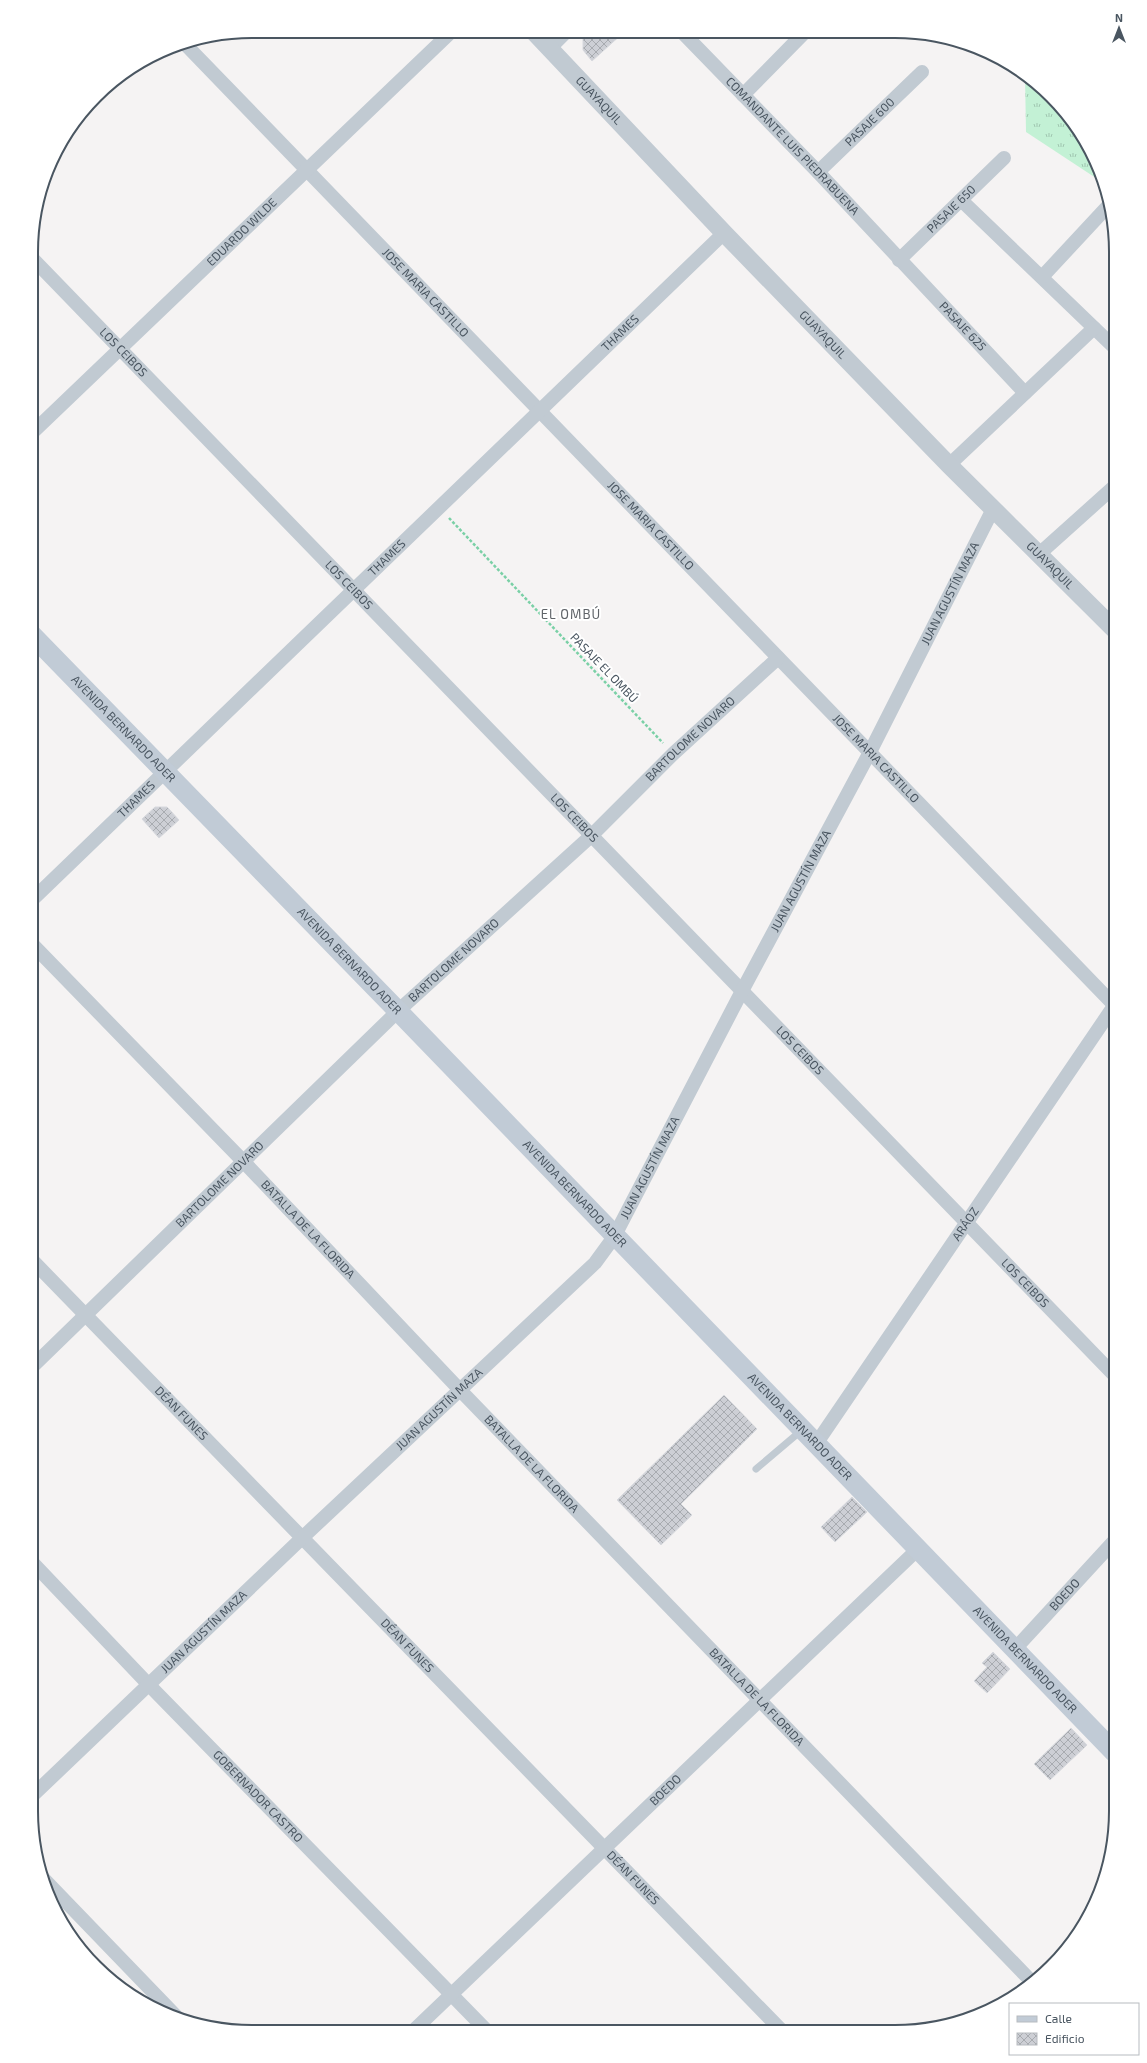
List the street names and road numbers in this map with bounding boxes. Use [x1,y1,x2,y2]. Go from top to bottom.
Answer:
street label: GUAYAQUIL [573,73,626,127]
street label: COMANDANTE LUIS PIEDRABUENA [724,74,863,218]
street label: PASAJE 600 [842,94,897,148]
street label: PASAJE 650 [923,182,978,235]
street label: EDUARDO WILDE [203,195,279,268]
street label: JOSE MARIA CASTILLO [380,245,472,339]
street label: PASAJE 625 [937,298,990,353]
street label: GUAYAQUIL [797,307,850,361]
street label: THAMES [598,311,641,353]
street label: LOS CEIBOS [97,324,151,379]
street label: JOSE MARIA CASTILLO [605,478,697,572]
street label: THAMES [365,536,408,578]
street label: GUAYAQUIL [1024,538,1078,591]
street label: JUAN AGUSTÍN MAZA [917,539,981,647]
street label: LOS CEIBOS [323,557,377,612]
street label: PASAJE EL OMBÚ [568,630,641,705]
street label: AVENIDA BERNARDO ADER [69,672,179,784]
street label: BARTOLOME NOVARO [642,693,737,783]
street label: JOSE MARIA CASTILLO [831,711,923,805]
street label: THAMES [114,777,157,820]
street label: LOS CEIBOS [548,790,602,845]
street label: JUAN AGUSTÍN MAZA [767,827,833,934]
street label: AVENIDA BERNARDO ADER [295,904,405,1017]
street label: BARTOLOME NOVARO [405,915,501,1004]
street label: LOS CEIBOS [774,1023,827,1077]
street label: JUAN AGUSTÍN MAZA [617,1113,682,1221]
street label: AVENIDA BERNARDO ADER [521,1137,630,1250]
street label: BARTOLOME NOVARO [172,1138,266,1230]
street label: BATALLA DE LA FLORIDA [259,1177,359,1281]
street label: ARÁOZ [949,1204,981,1243]
street label: LOS CEIBOS [999,1255,1053,1310]
street label: JUAN AGUSTÍN MAZA [392,1364,485,1453]
street label: AVENIDA BERNARDO ADER [746,1370,855,1483]
street label: DÉAN FUNES [153,1383,211,1443]
street label: BATALLA DE LA FLORIDA [482,1412,583,1515]
street label: BOEDO [1046,1575,1082,1613]
street label: JUAN AGUSTÍN MAZA [157,1586,249,1675]
street label: AVENIDA BERNARDO ADER [971,1603,1081,1716]
street label: DÉAN FUNES [379,1615,437,1675]
street label: BATALLA DE LA FLORIDA [707,1645,808,1748]
street label: GOBERNADOR CASTRO [211,1747,306,1845]
street label: BOEDO [646,1771,683,1808]
street label: DÉAN FUNES [604,1847,663,1907]

